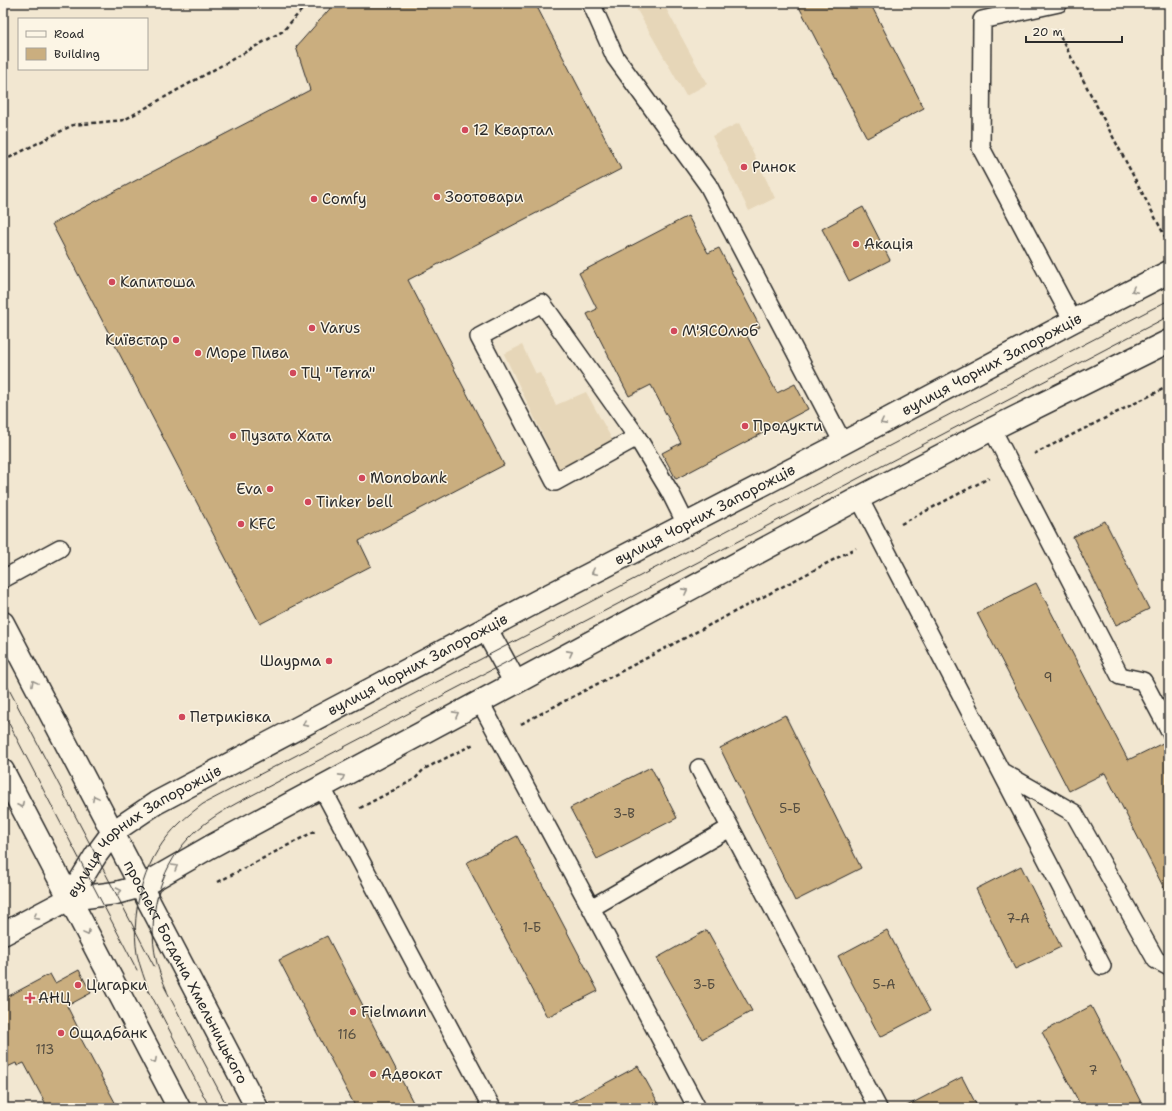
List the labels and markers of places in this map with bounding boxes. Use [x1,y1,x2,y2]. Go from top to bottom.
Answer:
place label: 12 Квартал [473,120,554,140]
marker: 12 Квартал [460,125,470,135]
place label: Ринок [752,157,796,177]
marker: Ринок [739,162,749,172]
place label: Зоотовари [445,187,524,207]
place label: Comfy [322,189,367,209]
marker: Зоотовари [432,192,442,202]
marker: Comfy [309,194,319,204]
place label: Акація [864,234,914,254]
marker: Акація [851,239,861,249]
place label: Капитоша [120,272,196,292]
marker: Капитоша [107,277,117,287]
place label: Varus [320,318,361,338]
place label: М'ЯСОлюб [682,321,758,341]
marker: Varus [307,323,317,333]
marker: М'ЯСОлюб [669,326,679,336]
place label: Київстар [105,330,168,350]
marker: Київстар [171,335,181,345]
place label: Море Пива [206,343,289,363]
marker: Море Пива [193,348,203,358]
place label: ТЦ "Terra" [301,363,376,383]
marker: ТЦ "Terra" [288,368,298,378]
place label: Продукти [753,416,823,436]
marker: Продукти [740,421,750,431]
place label: Пузата Хата [241,426,332,446]
marker: Пузата Хата [228,431,238,441]
place label: Monobank [370,468,447,488]
marker: Monobank [357,473,367,483]
place label: Eva [236,479,263,499]
marker: Eva [265,484,275,494]
place label: Tinker bell [316,492,393,512]
marker: Tinker bell [303,497,313,507]
place label: KFC [249,514,276,534]
marker: KFC [236,519,246,529]
place label: Шаурма [260,651,322,671]
marker: Шаурма [324,656,334,666]
place label: Петриківка [190,707,272,727]
marker: Петриківка [177,712,187,722]
place label: Цигарки [86,975,148,995]
marker: Цигарки [73,980,83,990]
place label: АНЦ [38,988,71,1008]
marker: АНЦ [25,993,35,1003]
place label: Fielmann [361,1002,427,1022]
marker: Fielmann [348,1007,358,1017]
place label: Ощадбанк [69,1023,147,1043]
marker: Ощадбанк [56,1028,66,1038]
place label: Адвокат [381,1064,443,1084]
marker: Адвокат [368,1069,378,1079]

